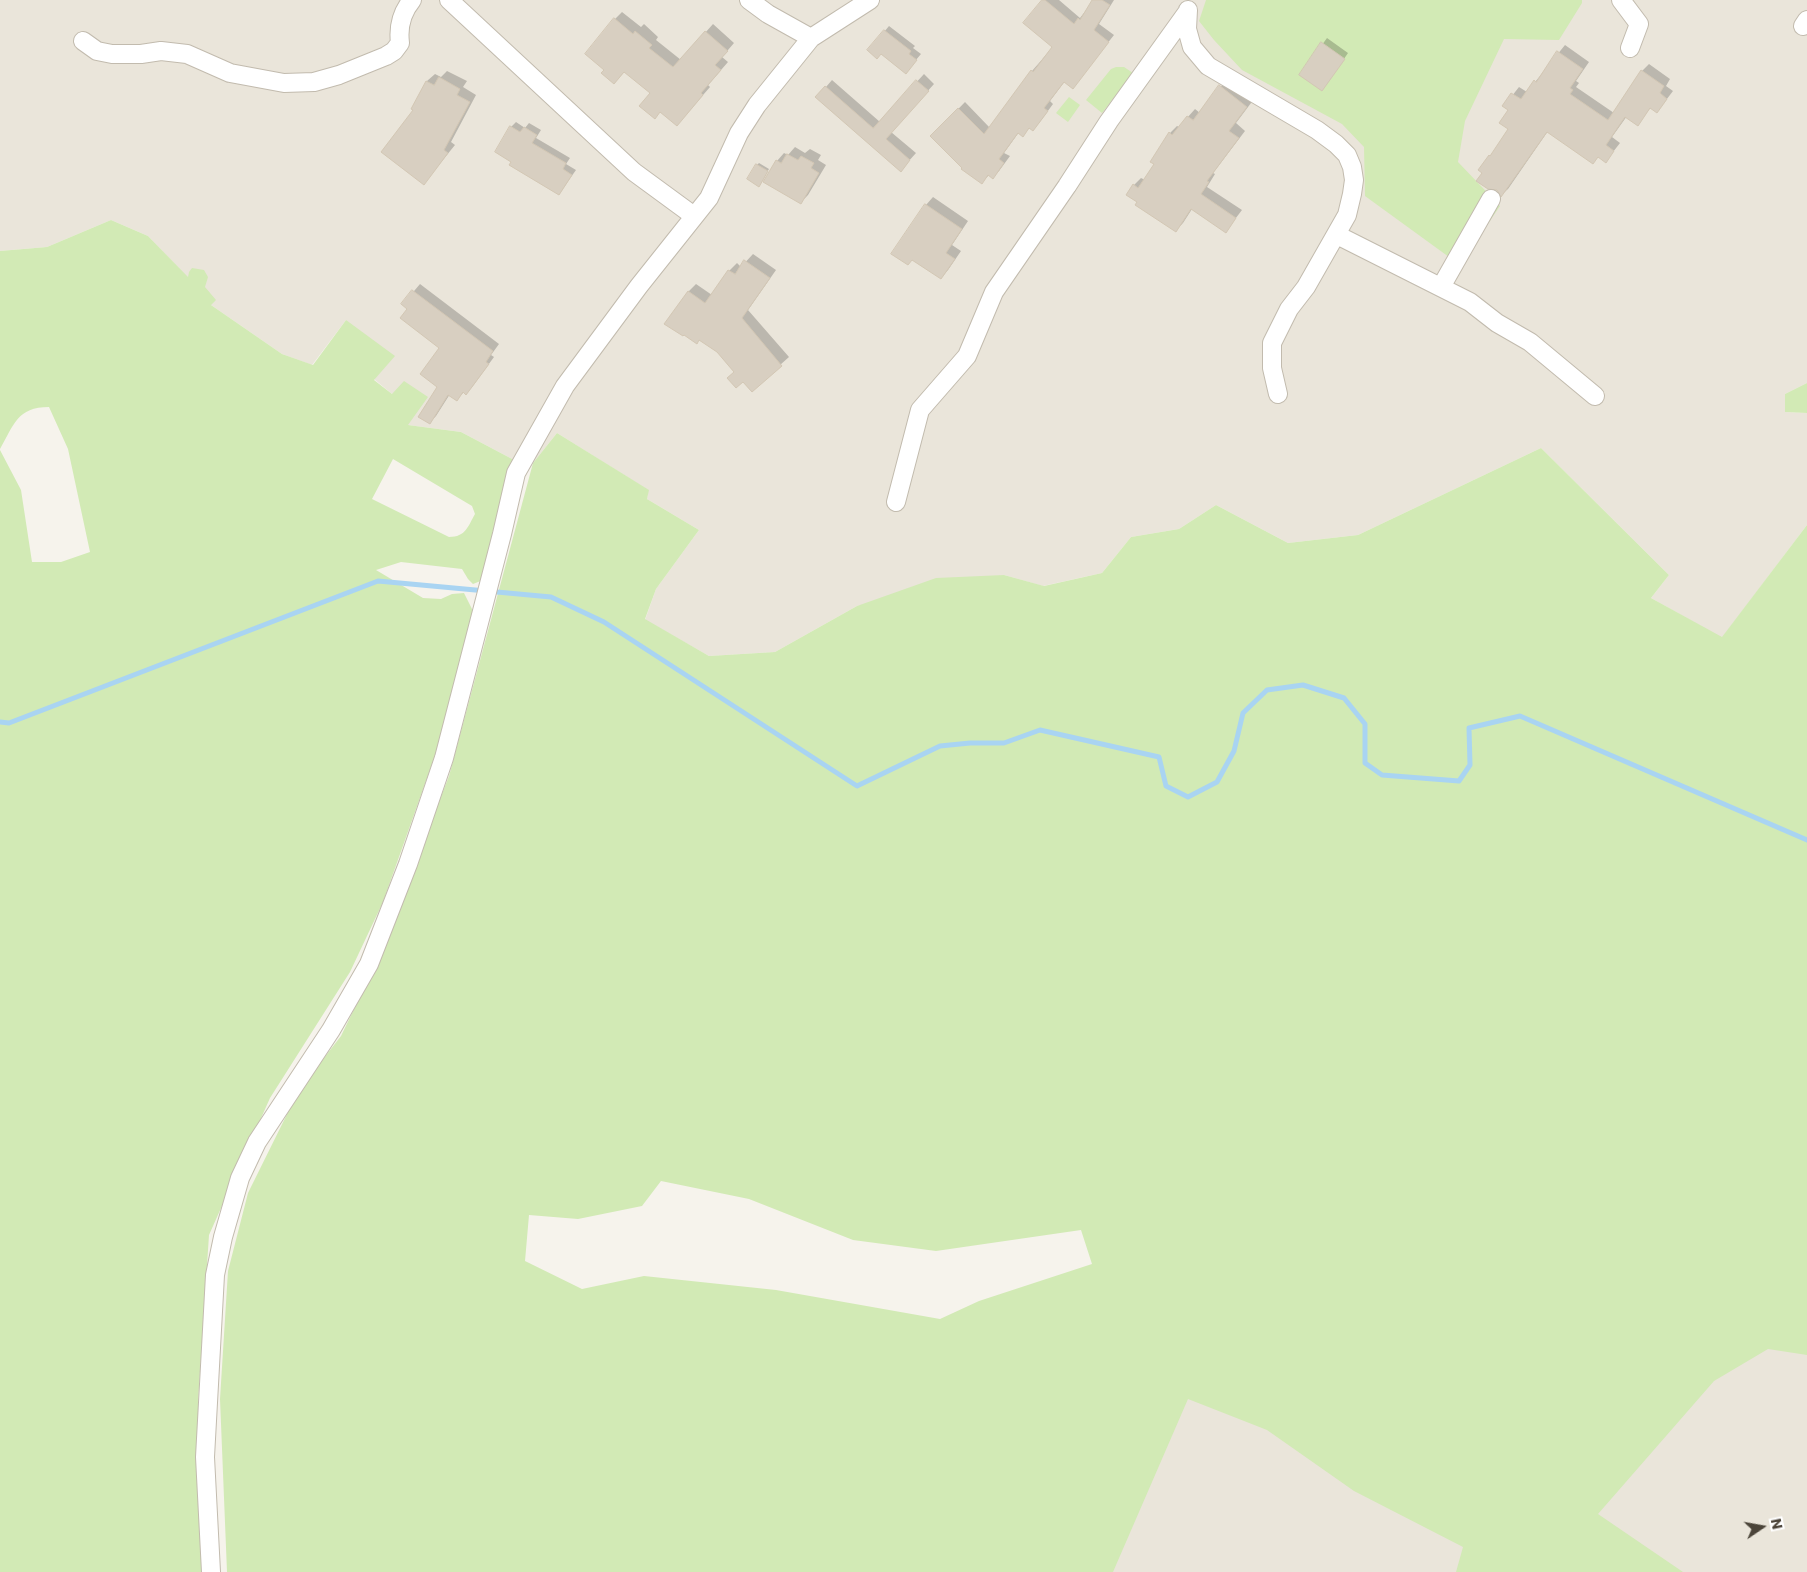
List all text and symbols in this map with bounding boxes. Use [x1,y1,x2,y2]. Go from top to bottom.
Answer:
north arrow [1737,1502,1787,1552]
text: N [1766,1517,1788,1531]

